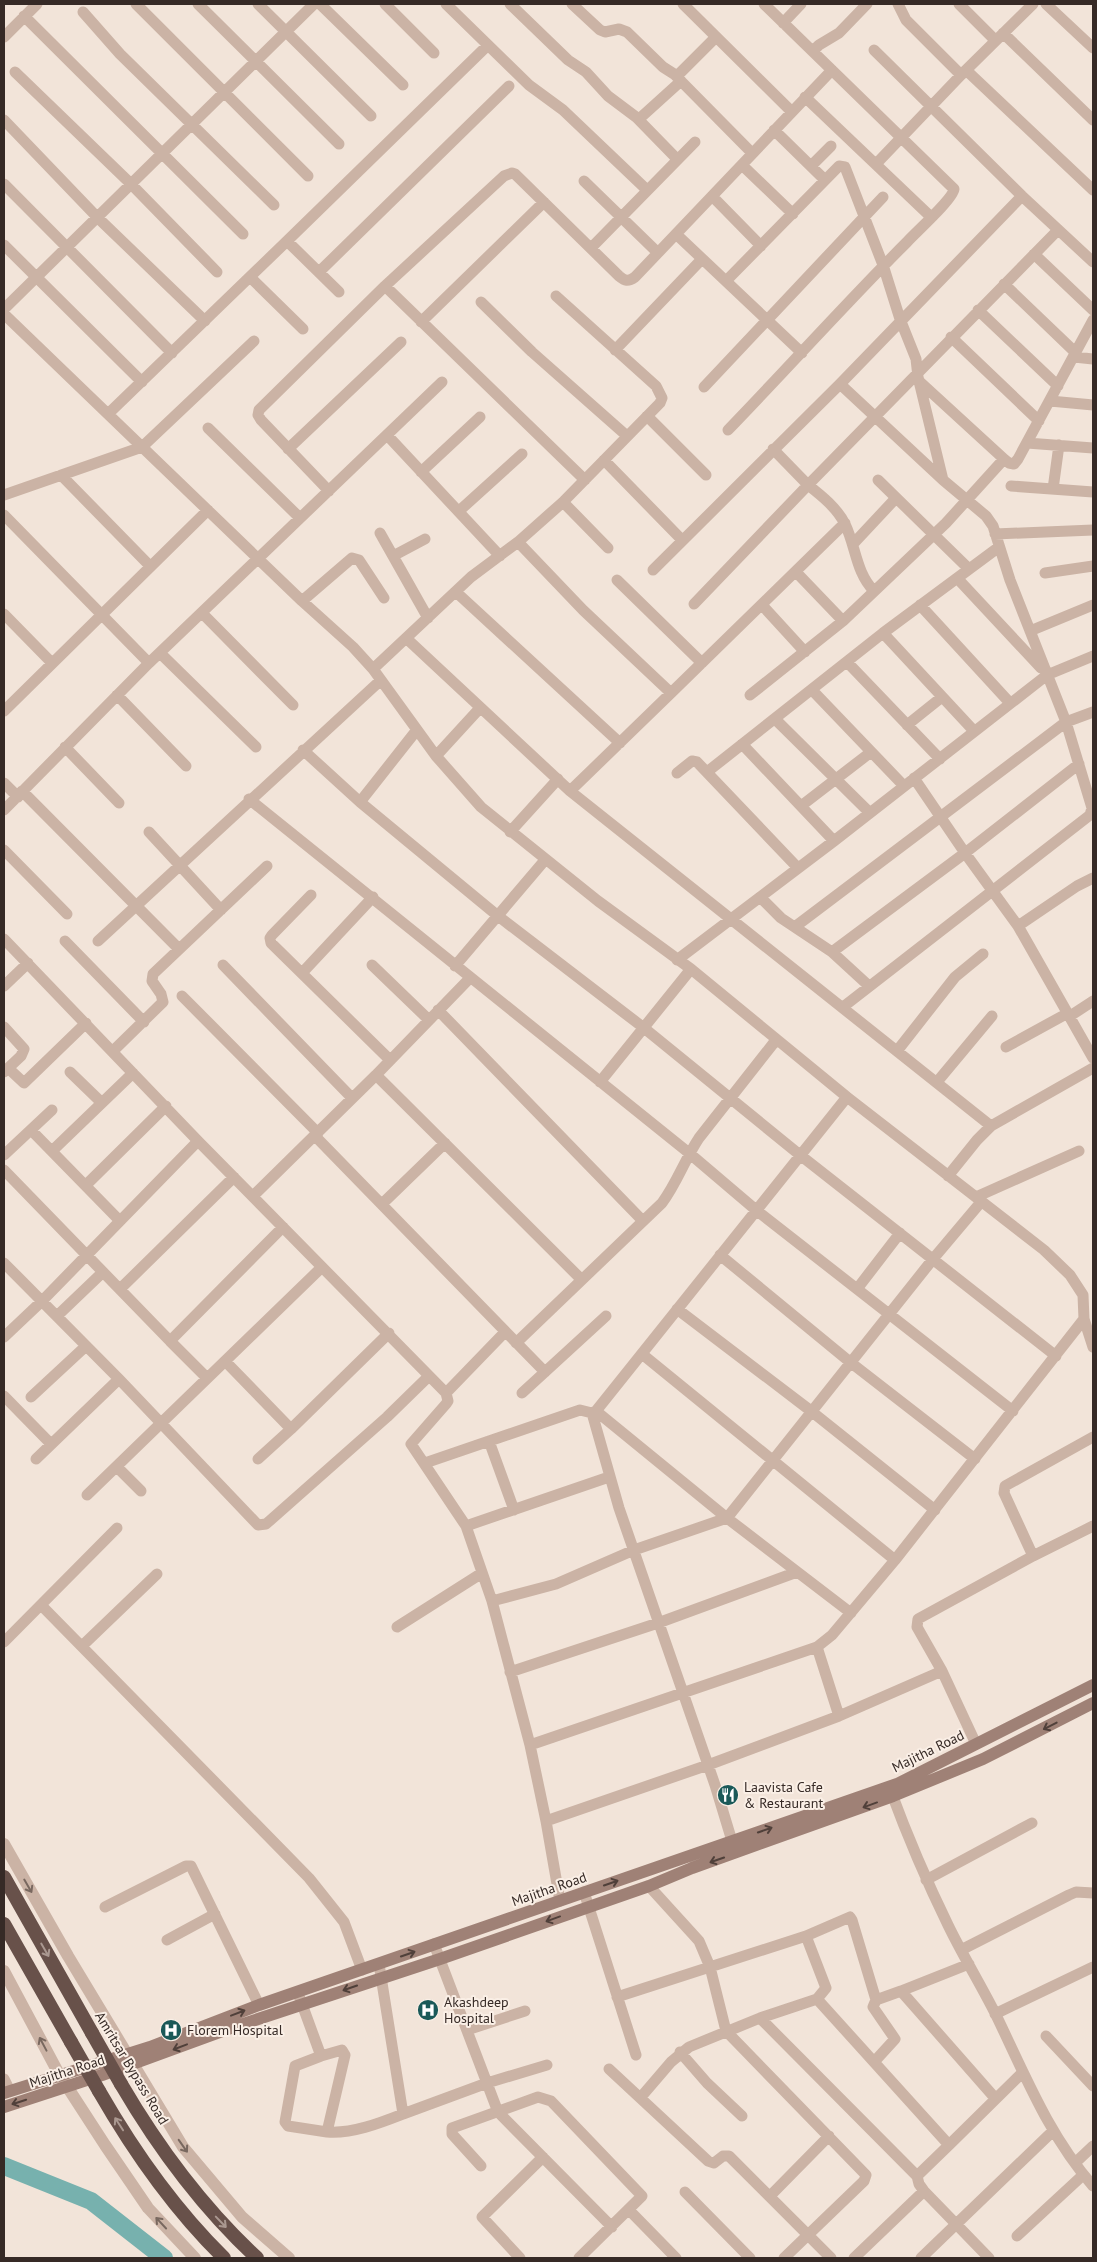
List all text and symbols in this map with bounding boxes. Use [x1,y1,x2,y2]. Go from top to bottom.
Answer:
one-way arrow [1043,1722,1058,1731]
street label: Majitha Road [889,1726,967,1776]
place label: Laavista Cafe & Restaurant [744,1778,823,1812]
restaurant icon: Laavista Cafe & Restaurant [716,1783,740,1807]
one-way arrow [862,1801,878,1810]
one-way arrow [756,1825,772,1834]
one-way arrow [709,1855,725,1865]
street label: Majitha Road [509,1868,589,1910]
one-way arrow [603,1878,618,1887]
one-way arrow [23,1879,33,1894]
one-way arrow [546,1915,561,1924]
one-way arrow [40,1942,50,1957]
one-way arrow [400,1948,416,1958]
one-way arrow [342,1984,358,1993]
place label: Akashdeep Hospital [444,1993,509,2027]
hospital icon: Akashdeep Hospital [416,1998,440,2022]
street label: Amritsar Bypass Road [91,2008,173,2128]
one-way arrow [230,2008,245,2017]
hospital icon: Florem Hospital [159,2018,183,2042]
place label: Florem Hospital [187,2021,283,2039]
one-way arrow [38,2037,47,2052]
one-way arrow [173,2043,188,2052]
street label: Majitha Road [27,2050,107,2092]
one-way arrow [11,2098,27,2107]
one-way arrow [114,2117,124,2131]
one-way arrow [178,2139,188,2153]
one-way arrow [155,2216,167,2229]
one-way arrow [215,2216,227,2229]

